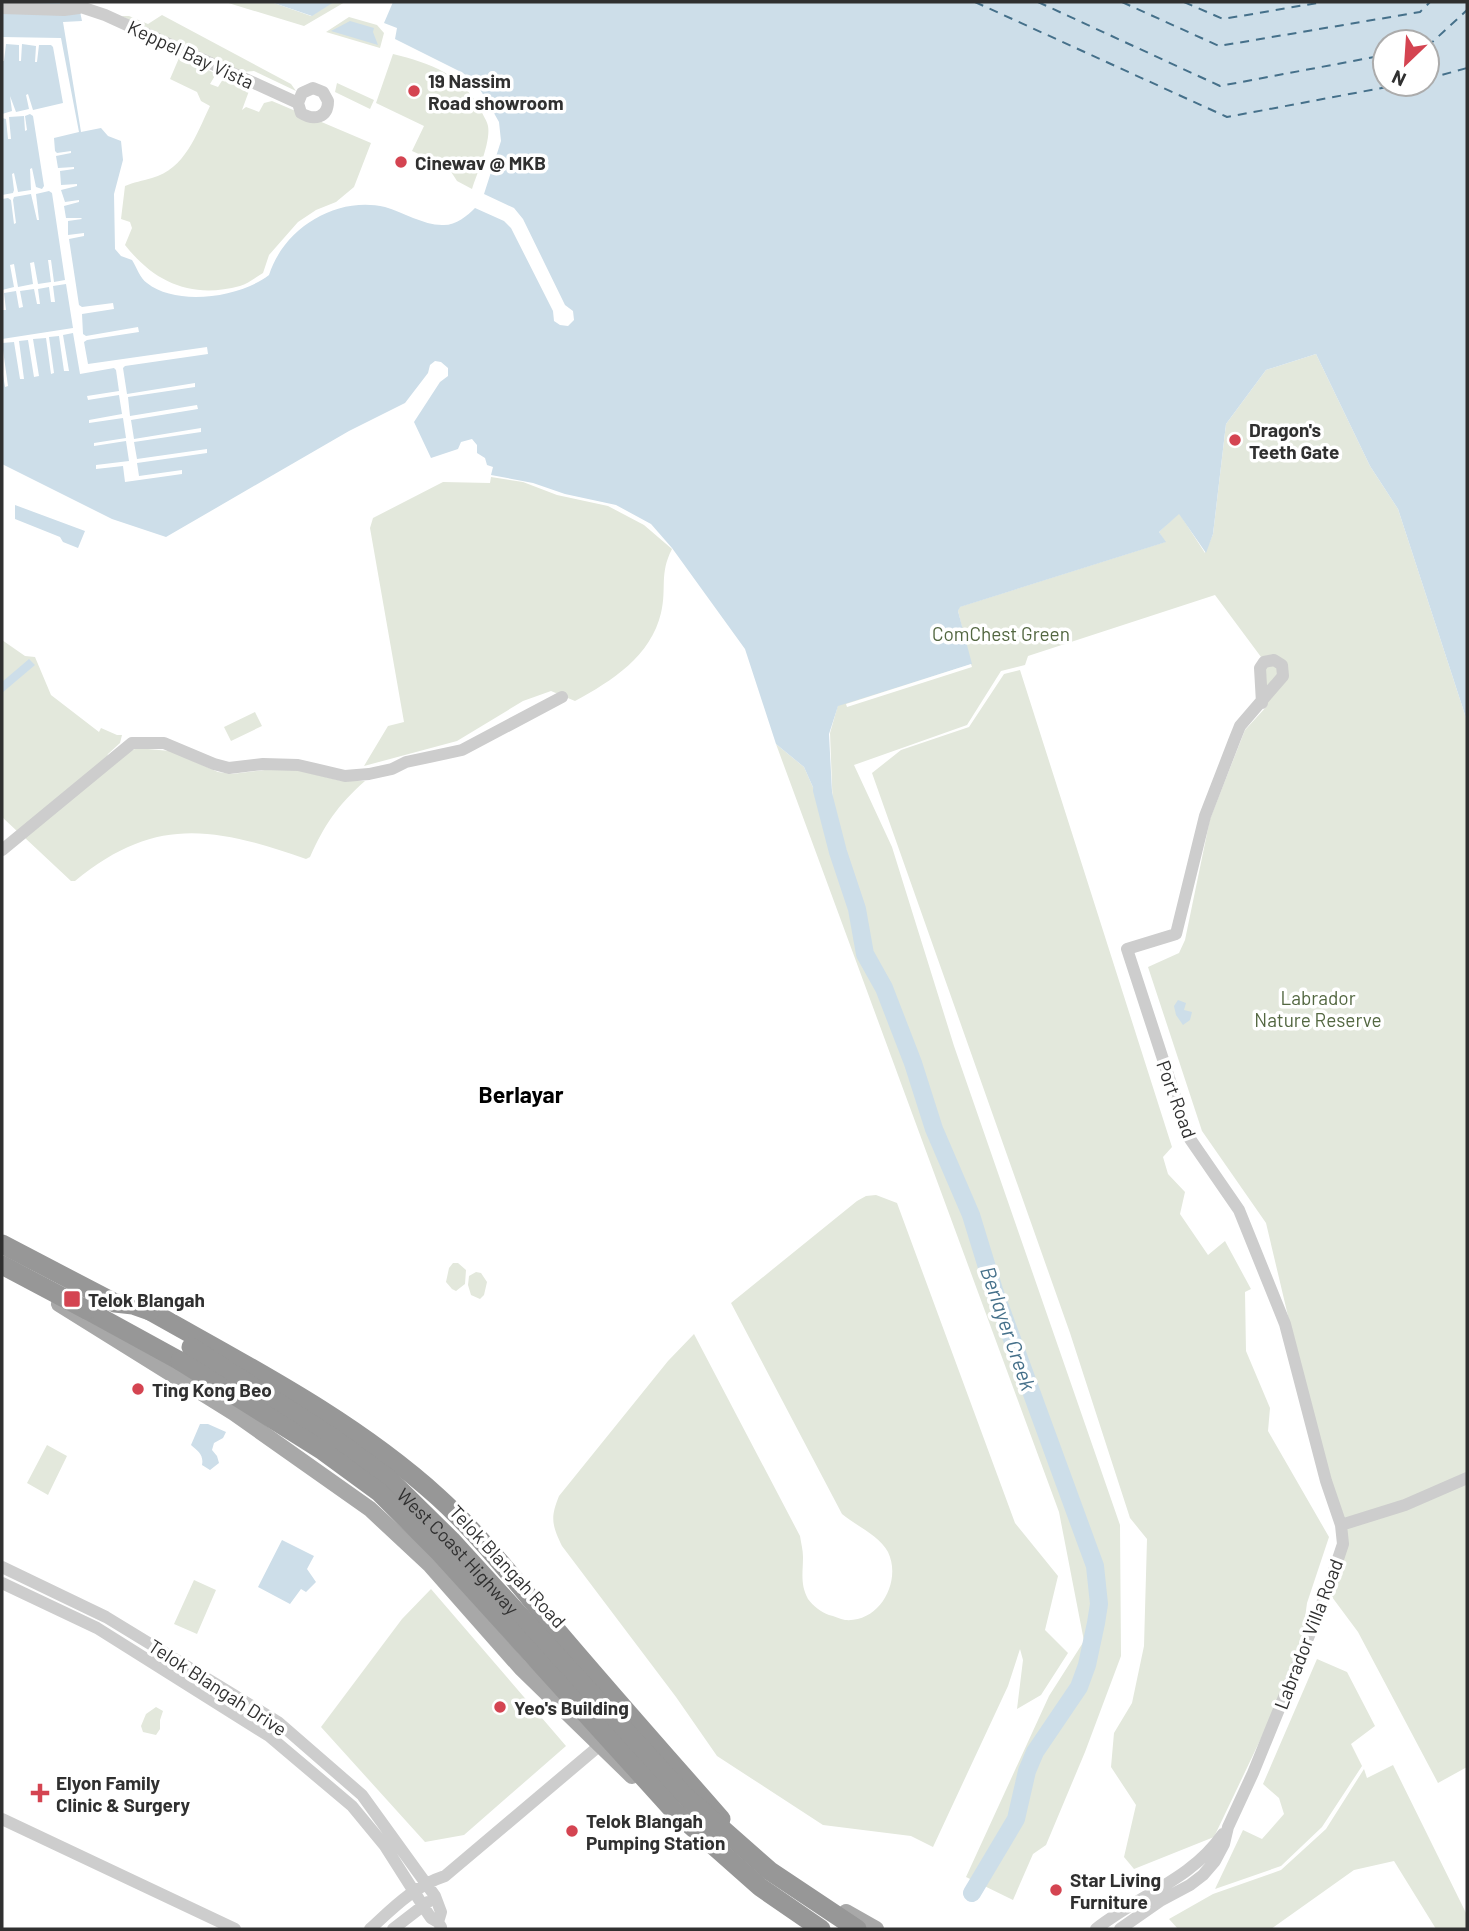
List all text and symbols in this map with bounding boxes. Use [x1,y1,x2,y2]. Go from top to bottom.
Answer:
street label: Keppel Bay Vista [124,15,258,93]
north arrow [1371,28,1441,98]
text: N [1388,66,1409,92]
place label: 19 Nassim Road showroom [428,69,564,114]
marker: 19 Nassim Road showroom [406,83,422,99]
place label: Cinewav @ MKB [415,151,546,174]
marker: Cinewav @ MKB [393,154,409,170]
place label: Dragon's Teeth Gate [1249,418,1339,463]
marker: Dragon's Teeth Gate [1227,432,1243,448]
park label: ComChest Green [932,622,1070,645]
park label: Labrador Nature Reserve [1254,986,1382,1031]
street label: Port Road [1152,1057,1202,1141]
district label: Berlayar [479,1080,564,1108]
water label: Berlayer Creek [976,1263,1042,1394]
place label: Telok Blangah [88,1288,205,1311]
marker: Telok Blangah [62,1289,82,1309]
place label: Ting Kong Beo [152,1378,272,1401]
marker: Ting Kong Beo [130,1381,146,1397]
street label: West Coast Highway [393,1483,525,1619]
street label: Telok Blangah Road [445,1500,571,1632]
street label: Labrador Villa Road [1269,1556,1347,1712]
street label: Telok Blangah Drive [145,1634,291,1740]
place label: Yeo's Building [514,1696,629,1719]
marker: Yeo's Building [492,1699,508,1715]
place label: Elyon Family Clinic & Surgery [56,1771,190,1816]
marker: Elyon Family Clinic & Surgery [30,1783,50,1803]
place label: Telok Blangah Pumping Station [586,1809,725,1854]
marker: Telok Blangah Pumping Station [564,1823,580,1839]
place label: Star Living Furniture [1070,1868,1161,1913]
marker: Star Living Furniture [1048,1882,1064,1898]

